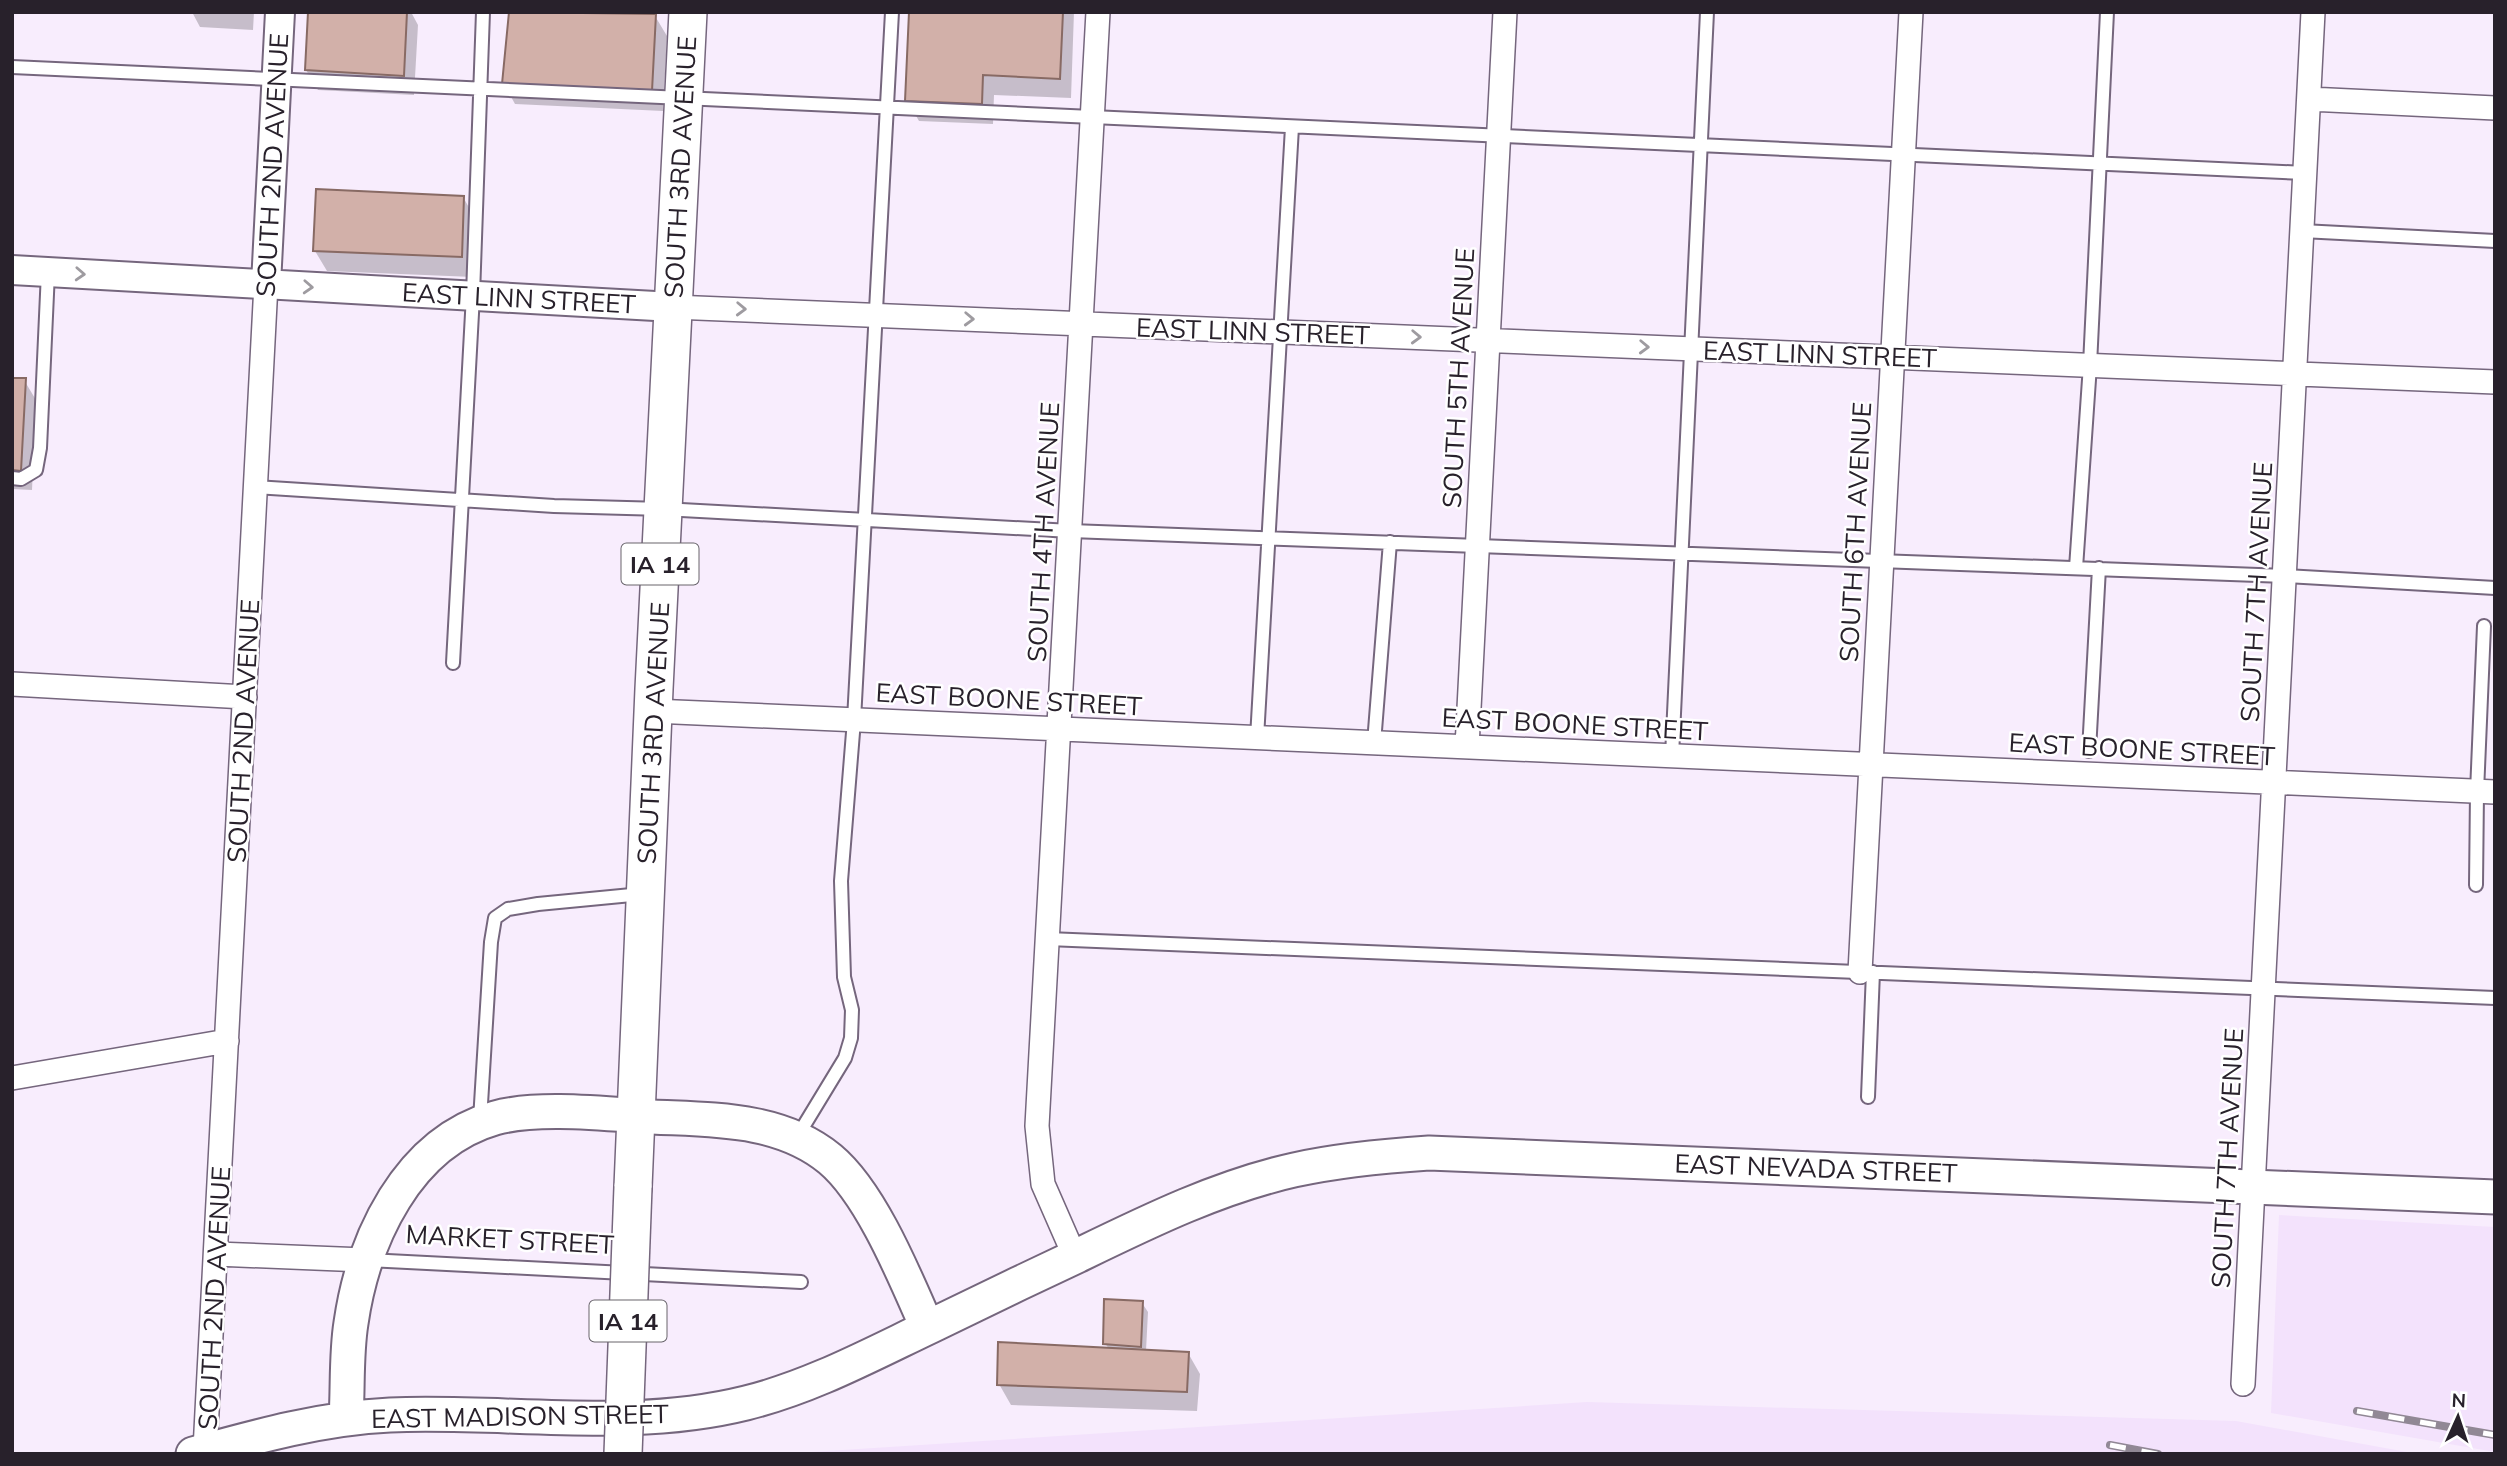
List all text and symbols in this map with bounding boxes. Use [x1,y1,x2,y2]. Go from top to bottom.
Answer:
street label: SOUTH 2ND AVENUE [249,32,295,298]
street label: SOUTH 3RD AVENUE [657,35,703,299]
street label: SOUTH 5TH AVENUE [1435,247,1481,509]
one-way arrow [75,266,86,281]
street label: EAST LINN STREET [401,275,637,321]
one-way arrow [302,279,313,294]
one-way arrow [736,302,747,317]
street label: EAST LINN STREET [1135,310,1371,352]
one-way arrow [964,311,975,326]
one-way arrow [1411,330,1422,345]
street label: EAST LINN STREET [1702,333,1938,375]
one-way arrow [1638,339,1649,354]
street label: SOUTH 4TH AVENUE [1020,401,1066,663]
street label: SOUTH 6TH AVENUE [1832,401,1878,663]
street label: SOUTH 7TH AVENUE [2233,461,2279,723]
road number: IA 14 [622,544,698,584]
street label: SOUTH 2ND AVENUE [220,598,266,864]
street label: SOUTH 3RD AVENUE [630,601,676,865]
street label: EAST BOONE STREET [875,676,1143,722]
street label: EAST BOONE STREET [1441,701,1709,747]
street label: EAST BOONE STREET [2008,726,2276,772]
street label: SOUTH 7TH AVENUE [2204,1027,2250,1289]
street label: EAST NEVADA STREET [1674,1147,1958,1189]
street label: SOUTH 2ND AVENUE [191,1165,237,1431]
street label: MARKET STREET [405,1217,615,1261]
road number: IA 14 [590,1301,666,1342]
north arrow [2423,1382,2493,1452]
text: N [2451,1388,2467,1412]
street label: EAST MADISON STREET [371,1397,669,1435]

